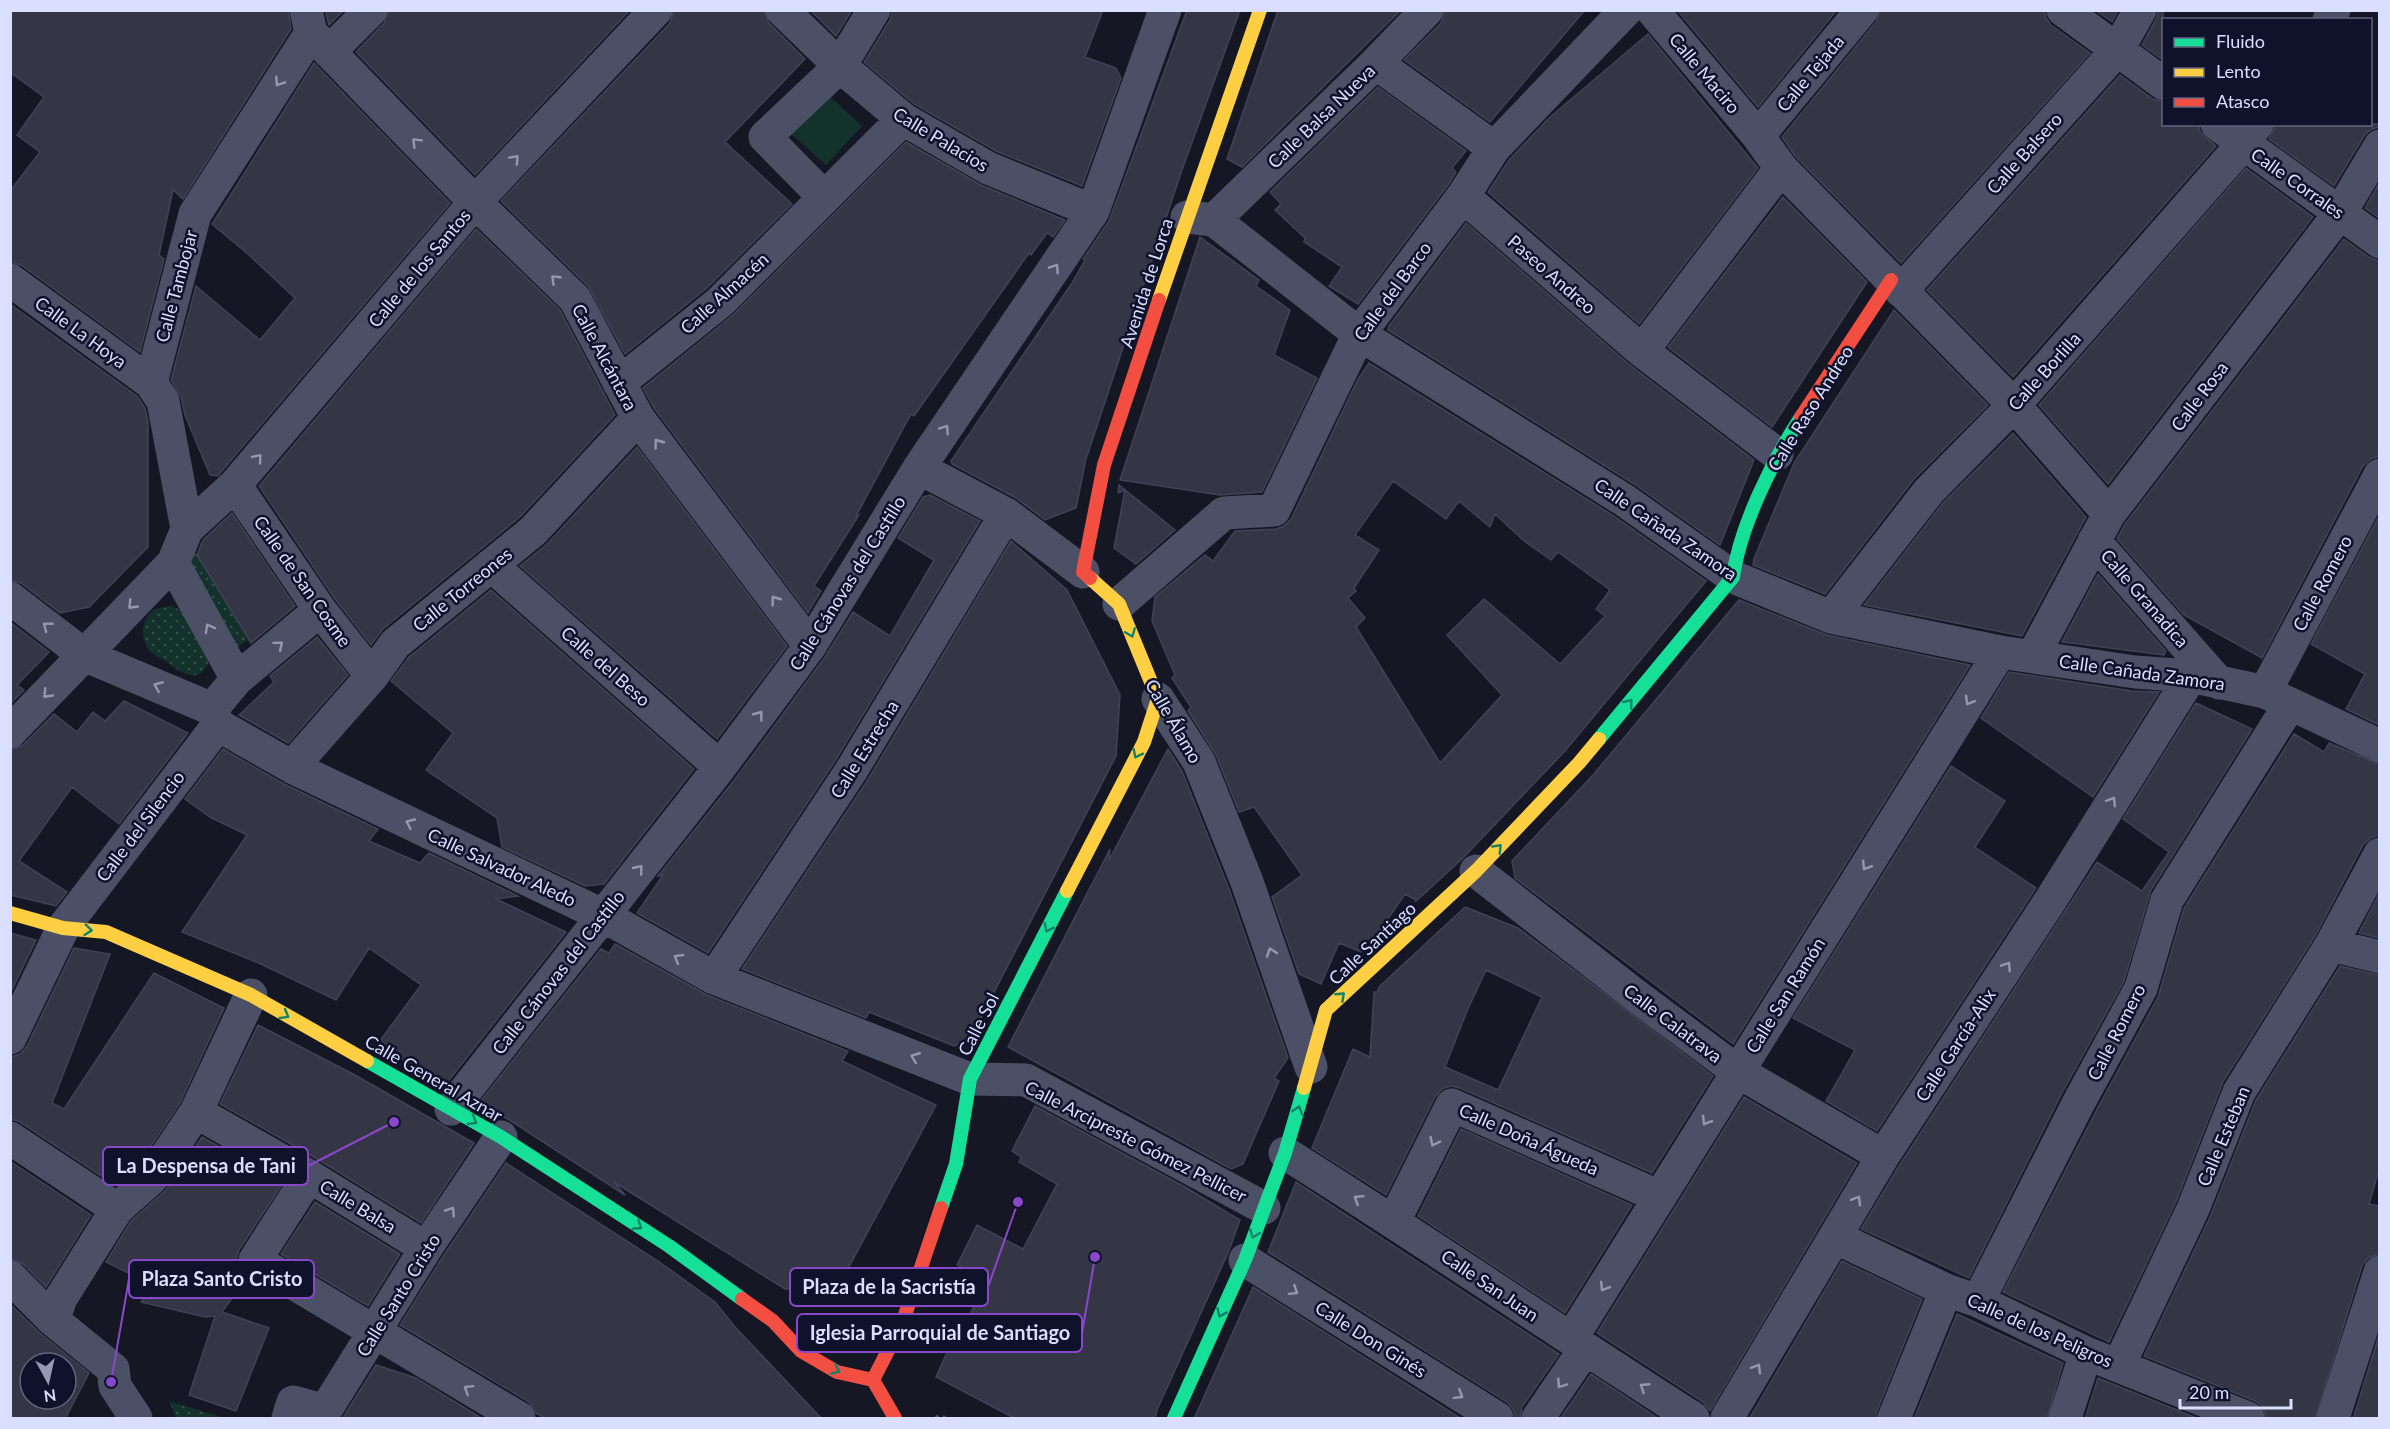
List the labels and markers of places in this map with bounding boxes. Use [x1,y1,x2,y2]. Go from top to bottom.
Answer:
callout: La Despensa de Tani [103,1147,308,1185]
callout: Plaza Santo Cristo [129,1260,314,1298]
callout: Plaza de la Sacristía [790,1268,988,1306]
callout: Iglesia Parroquial de Santiago [797,1314,1082,1352]

